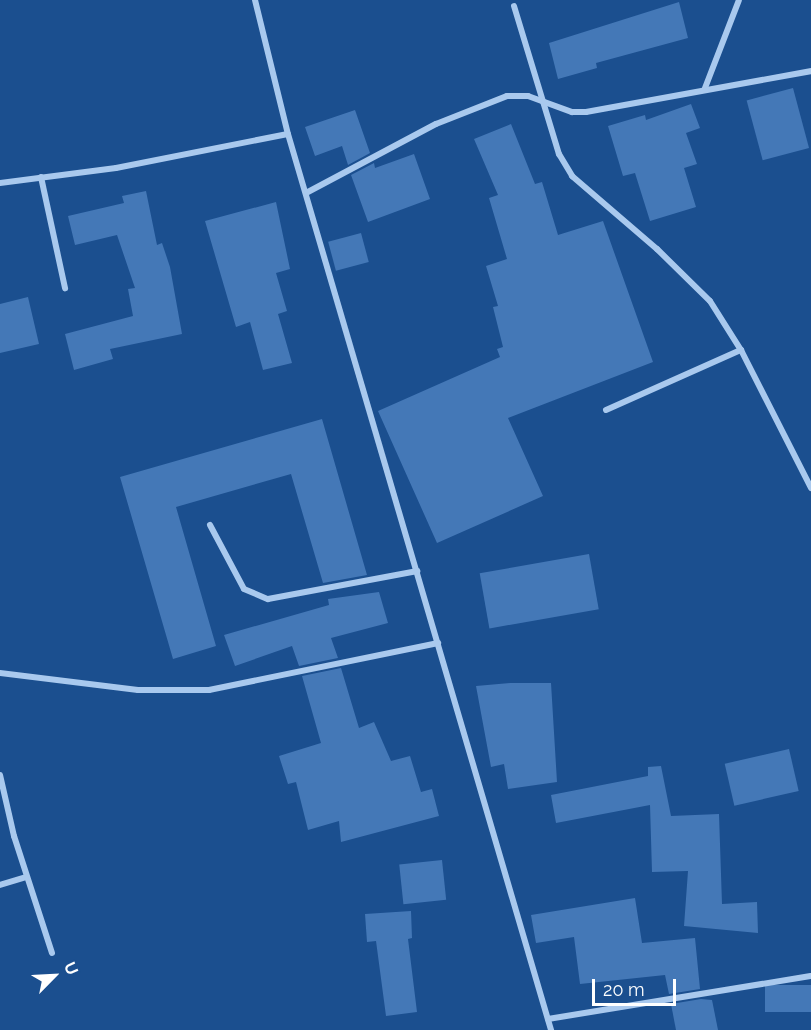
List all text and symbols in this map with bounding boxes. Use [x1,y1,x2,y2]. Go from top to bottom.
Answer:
north arrow [24,946,84,1006]
text: U [60,959,82,978]
scale bar [595,967,679,1005]
text: 20 m [603,979,645,1000]

